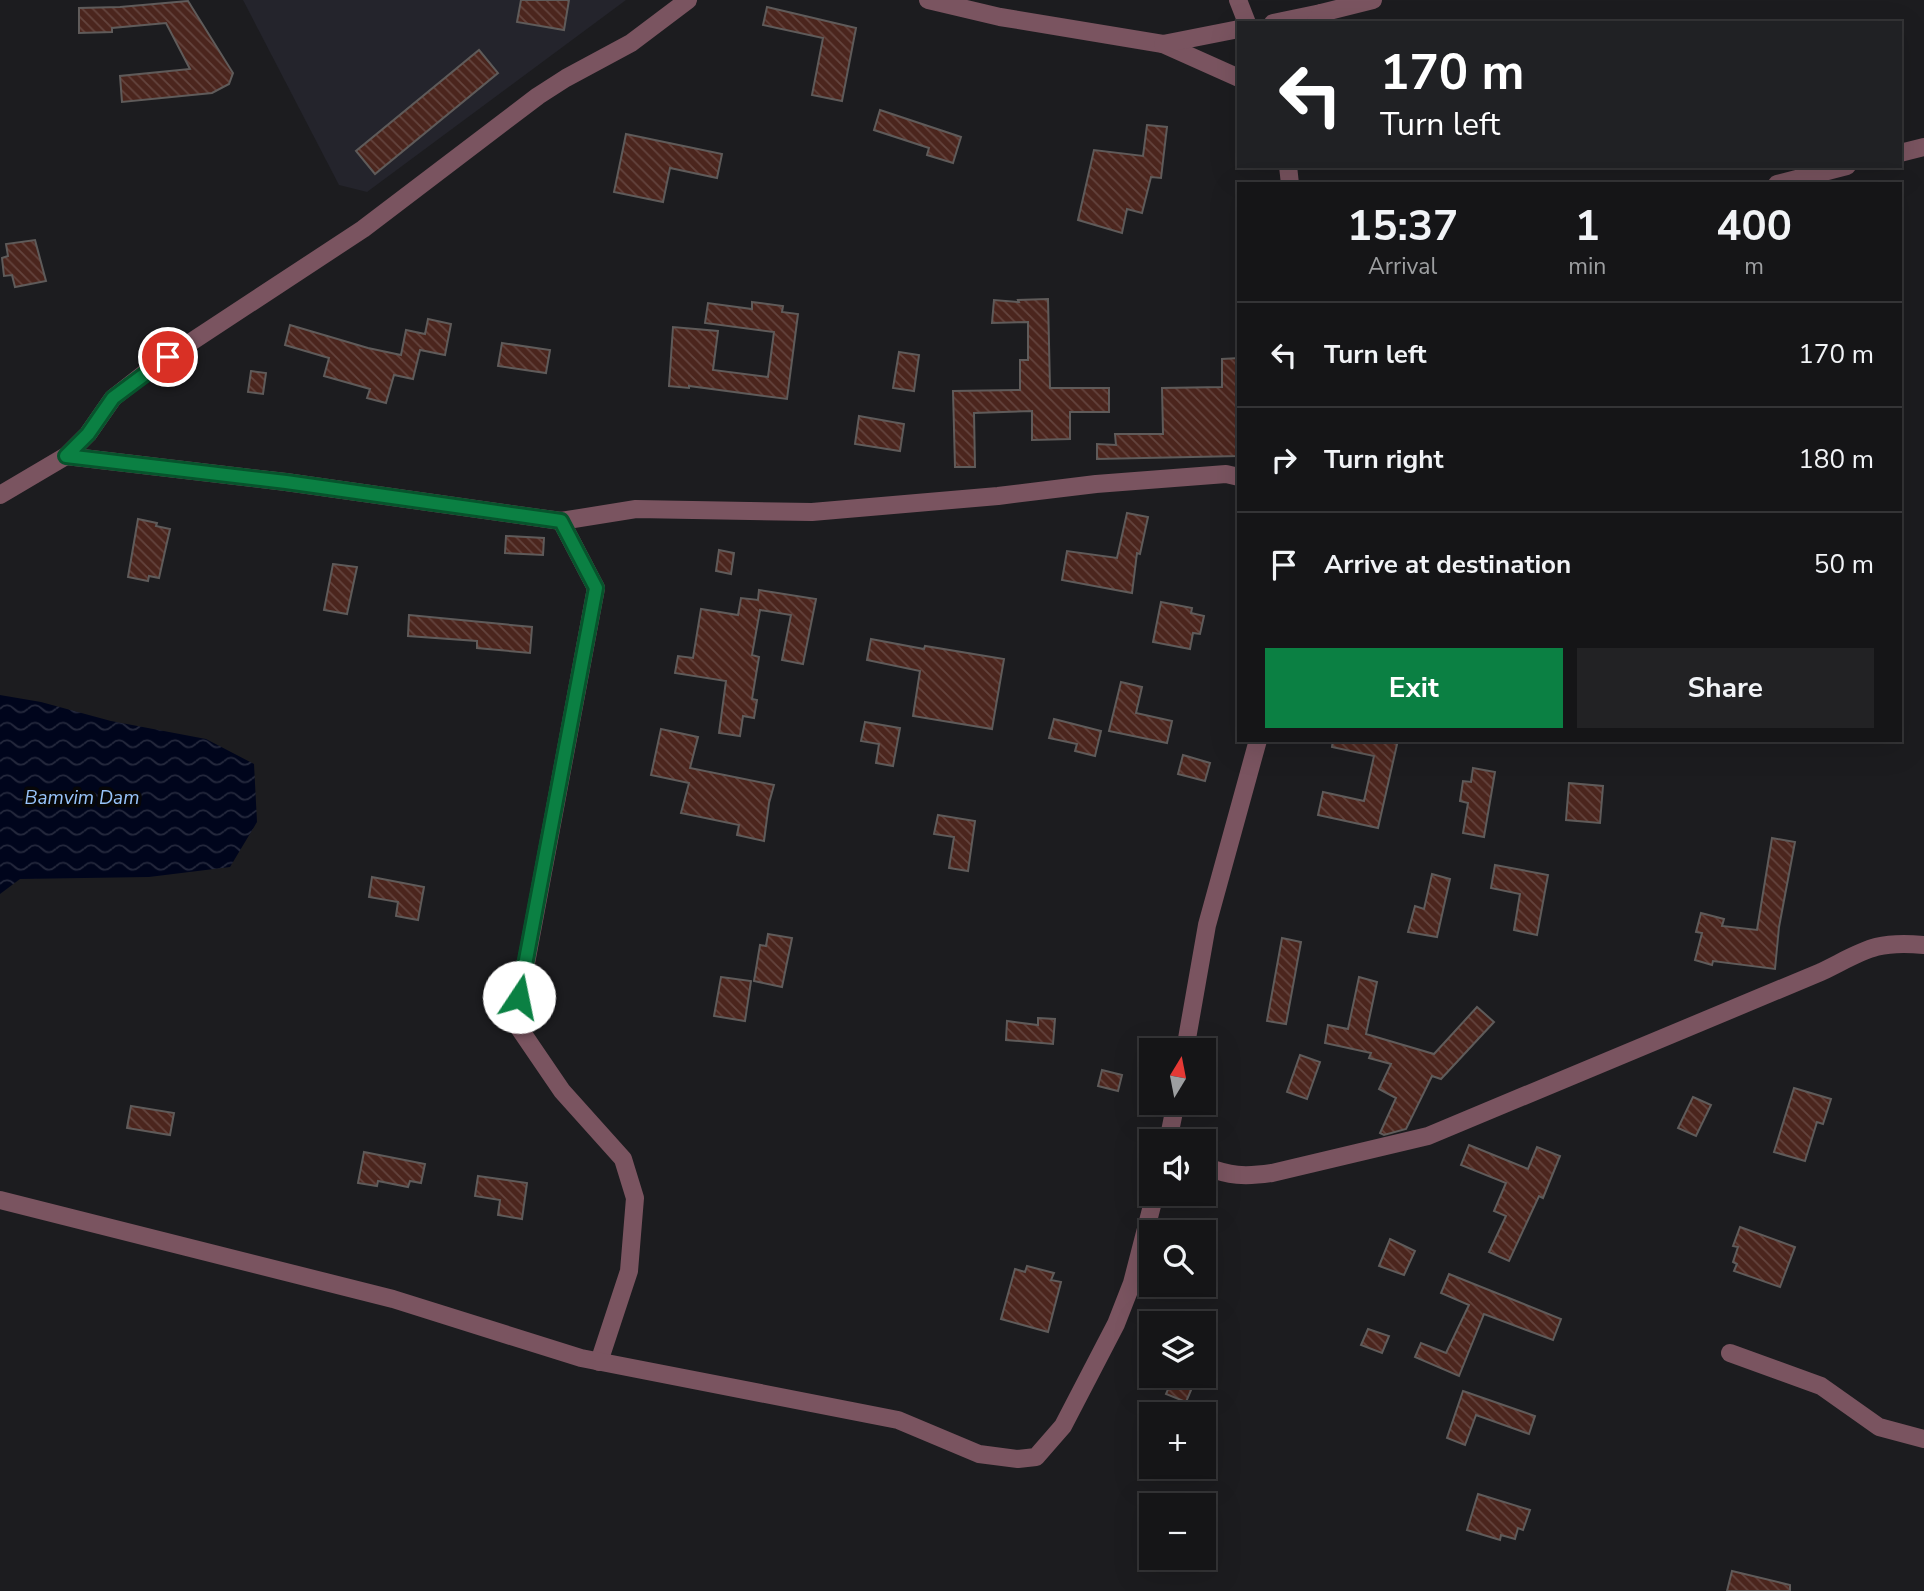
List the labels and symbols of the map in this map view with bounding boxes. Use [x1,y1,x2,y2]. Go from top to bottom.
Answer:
pin [138,327,198,387]
water label: Bamvim Dam [25,785,139,811]
position arrow [482,960,556,1034]
north arrow [1139,1038,1216,1115]

